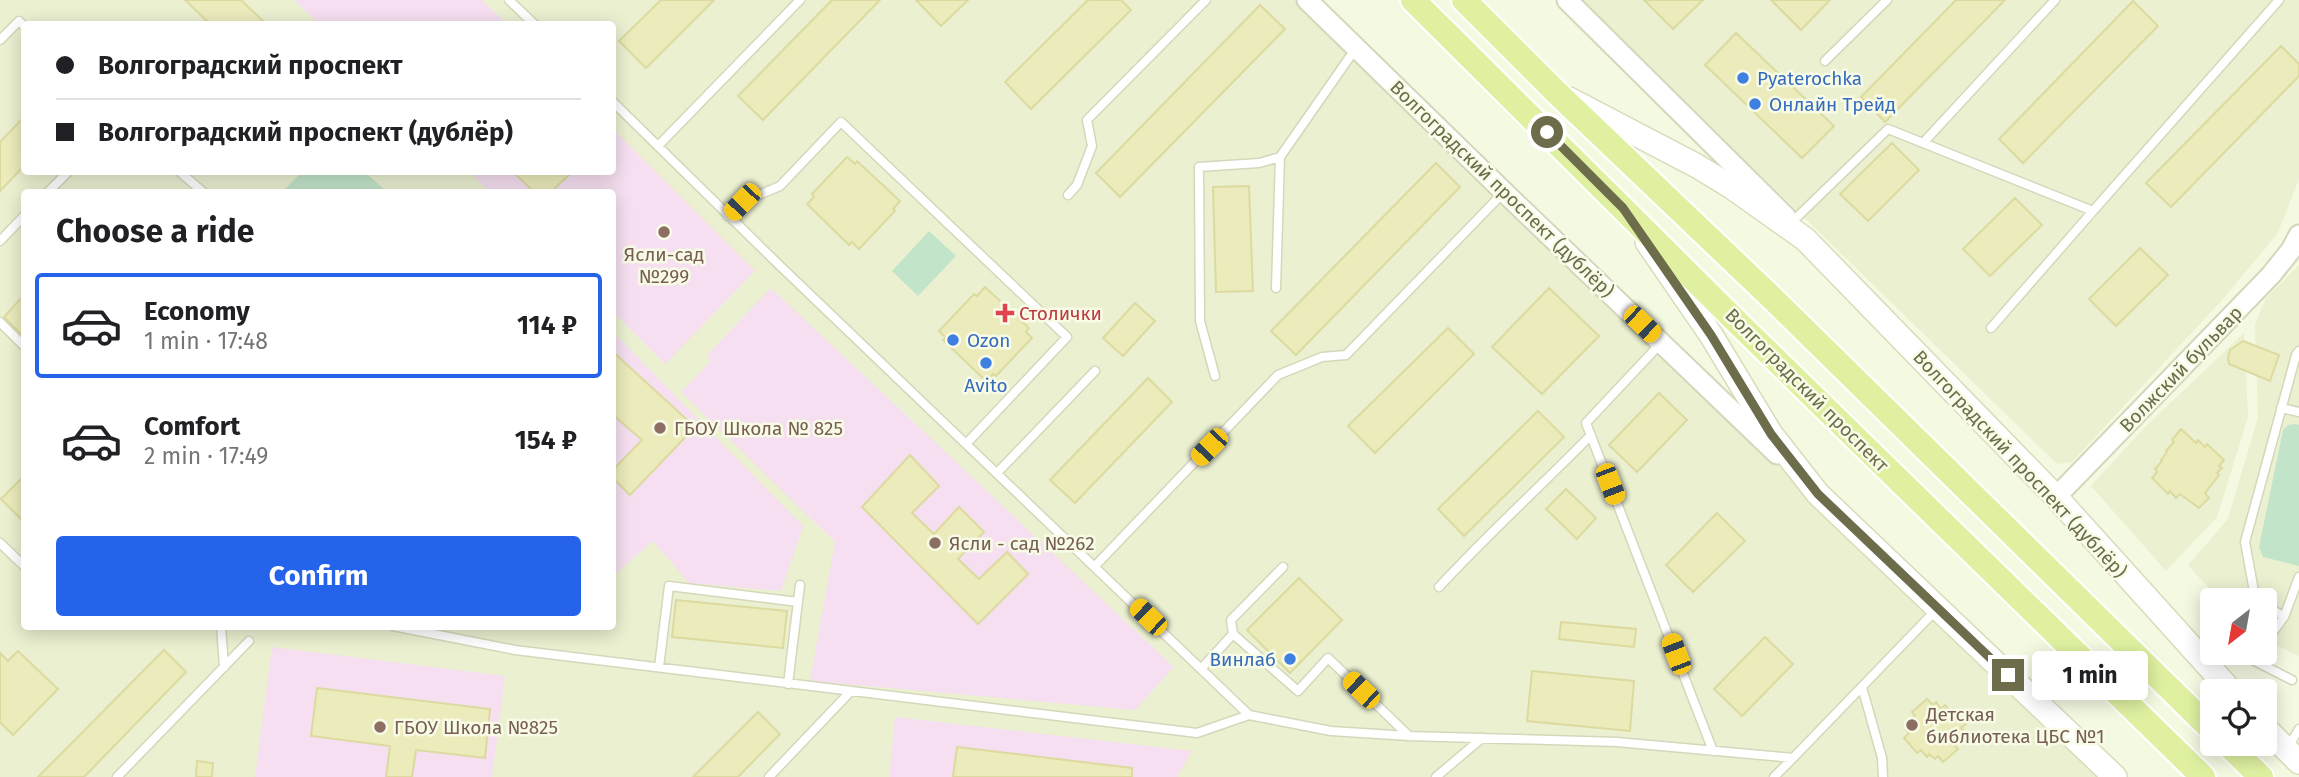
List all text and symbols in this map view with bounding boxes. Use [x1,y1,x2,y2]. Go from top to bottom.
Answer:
text: Волгоградский проспект [98,50,403,81]
place label: Pyaterochka [1757,67,1862,90]
marker: Pyaterochka [1735,70,1751,86]
street label: Волгоградский проспект (дублёр) [1385,76,1619,302]
place label: Онлайн Трейд [1769,93,1896,116]
marker: Онлайн Трейд [1747,96,1763,112]
route start [1531,116,1563,148]
text: Волгоградский проспект (дублёр) [98,117,513,148]
car [720,180,765,224]
text: Choose a ride [56,212,254,250]
marker: Ясли-сад №299 [656,224,672,240]
place label: Ясли-сад №299 [624,243,704,288]
icon: car [60,294,123,357]
text: Economy [144,296,250,327]
street label: Волжский бульвар [2115,301,2247,437]
place label: Столички [1019,302,1102,325]
car [1620,302,1665,346]
street label: Волгоградский проспект [1720,303,1894,477]
marker: Столички [997,305,1013,321]
text: 114 ₽ [517,310,577,341]
text: 1 min · 17:48 [144,327,268,355]
place label: Ozon [967,329,1010,352]
marker: Ozon [945,332,961,348]
street label: Волгоградский проспект (дублёр) [1908,346,2132,582]
marker: Avito [978,355,994,371]
place label: Avito [964,374,1008,397]
icon: car [60,409,123,472]
text: Comfort [144,411,240,442]
place label: ГБОУ Школа № 825 [674,417,843,440]
marker: ГБОУ Школа № 825 [652,420,668,436]
text: 154 ₽ [515,425,577,456]
car [1187,425,1232,469]
text: 2 min · 17:49 [144,442,268,470]
car [1593,461,1628,507]
place label: Ясли - сад №262 [949,532,1095,555]
marker: Ясли - сад №262 [927,535,943,551]
button: Confirm [56,536,581,616]
north arrow [2200,588,2277,665]
map controls [2200,588,2277,756]
car [1126,595,1171,639]
car [1659,631,1694,677]
place label: Винлаб [1209,648,1276,671]
callout: 1 min [2032,650,2148,700]
marker: Винлаб [1282,651,1298,667]
route end [1992,659,2024,691]
text: 1 min [2062,661,2118,689]
car [1339,668,1384,712]
button: locate [2200,679,2277,756]
place label: Детская библиотека ЦБС №1 [1925,703,2104,748]
place label: ГБОУ Школа №825 [394,716,558,739]
marker: Детская библиотека ЦБС №1 [1904,717,1920,733]
marker: ГБОУ Школа №825 [372,719,388,735]

